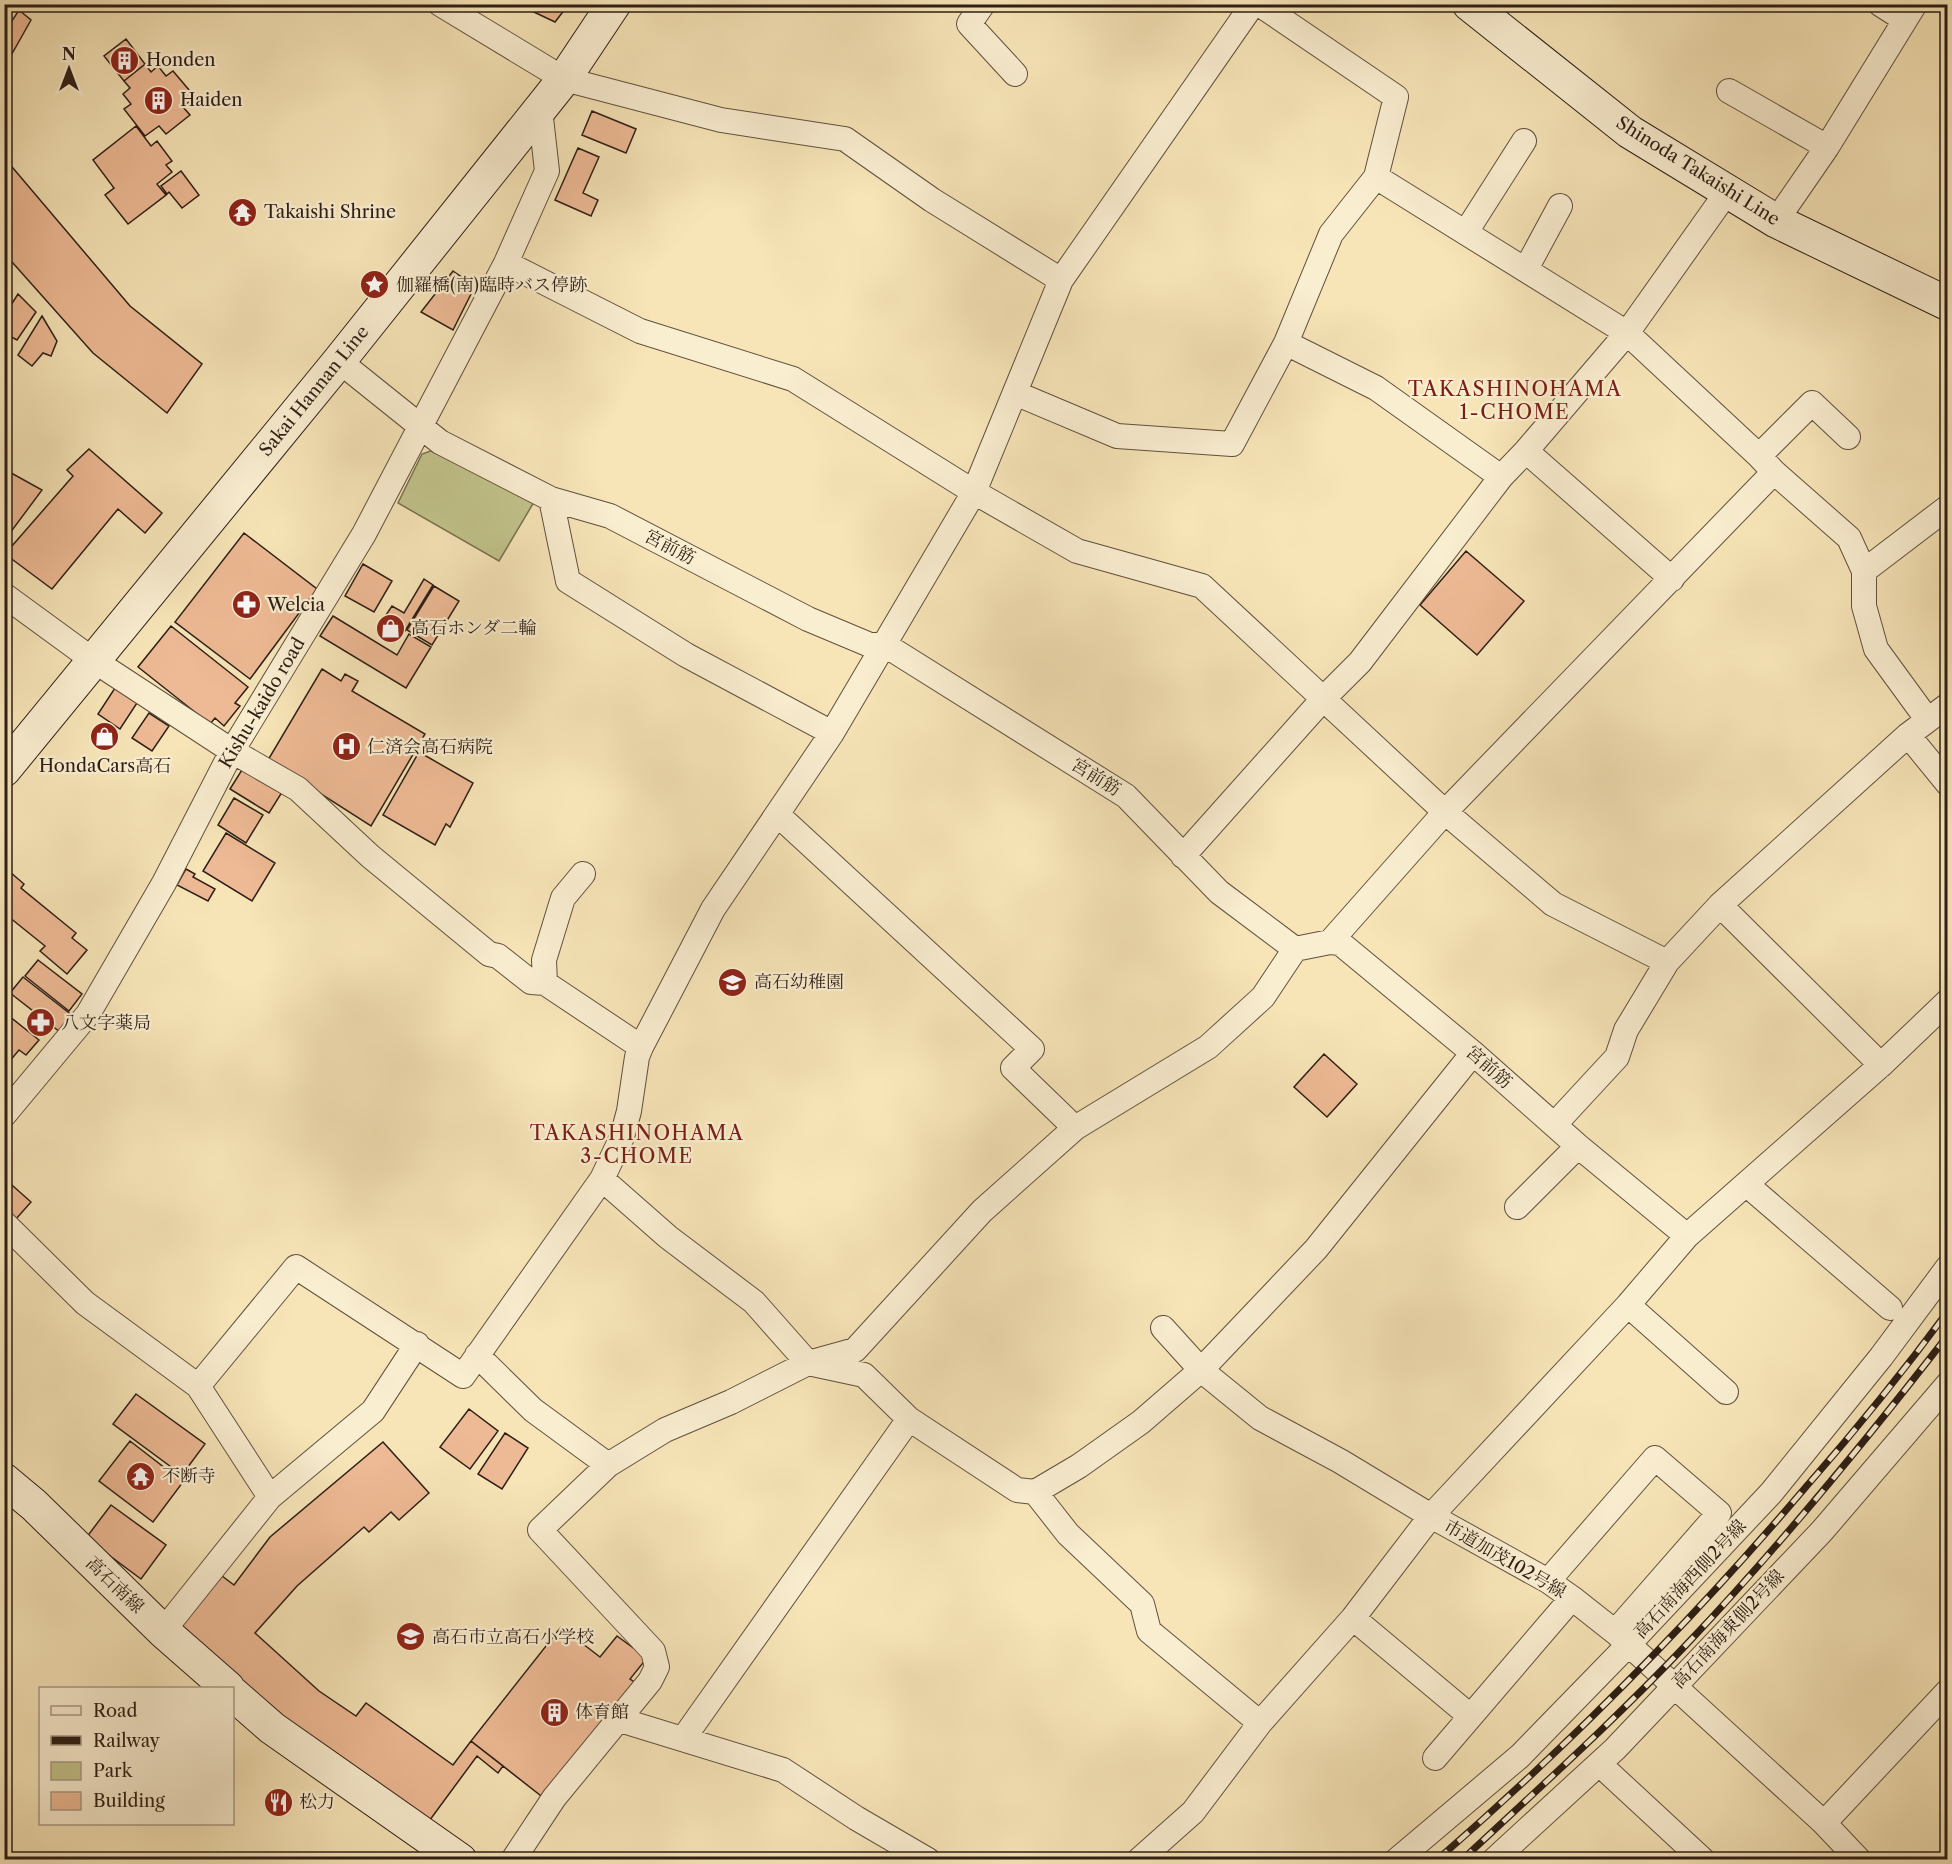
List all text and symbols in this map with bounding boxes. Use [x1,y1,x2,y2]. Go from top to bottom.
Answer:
north arrow [39,39,99,99]
text: N [62,44,76,64]
building icon: Honden [109,44,141,76]
place label: Honden [146,49,216,71]
building icon: Haiden [143,84,175,116]
place label: Haiden [180,89,243,111]
street label: Shinoda Takaishi Line [1612,112,1784,230]
temple icon: Takaishi Shrine [227,196,259,228]
place label: Takaishi Shrine [264,201,396,223]
place icon: 伽羅橋(南)臨時バス停跡 [359,269,391,301]
place label: 伽羅橋(南)臨時バス停跡 [396,274,587,296]
street label: Sakai Hannan Line [255,321,373,461]
district label: TAKASHINOHAMA 1-CHOME [1408,377,1622,424]
street label: 宮前筋 [641,525,699,569]
pharmacy icon: Welcia [230,589,262,621]
place label: Welcia [266,594,326,616]
shop icon: 高石ホンダ二輪 [374,612,406,644]
place label: 高石ホンダ二輪 [411,617,536,639]
street label: Kishu-kaido road [214,634,310,772]
shop icon: HondaCars高石 [89,721,121,753]
hospital icon: 仁済会高石病院 [330,731,362,763]
place label: 仁済会高石病院 [367,736,493,758]
street label: 宮前筋 [1067,753,1125,801]
place label: HondaCars高石 [39,755,171,777]
school or university icon: 高石幼稚園 [717,966,749,998]
place label: 高石幼稚園 [754,971,844,993]
pharmacy icon: 八文字薬局 [24,1007,56,1039]
place label: 八文字薬局 [61,1012,151,1034]
street label: 宮前筋 [1461,1041,1517,1093]
district label: TAKASHINOHAMA 3-CHOME [530,1121,744,1168]
temple icon: 不断寺 [125,1460,157,1492]
place label: 不断寺 [162,1465,216,1487]
street label: 市道加茂102号線 [1440,1515,1570,1603]
street label: 高石南海西側2号線 [1629,1515,1751,1643]
street label: 高石南線 [81,1552,149,1618]
street label: 高石南海東側2号線 [1667,1565,1789,1693]
school or university icon: 高石市立高石小学校 [395,1621,427,1653]
place label: 高石市立高石小学校 [432,1626,594,1648]
legend [39,1687,234,1825]
building icon: 体育館 [538,1696,570,1728]
text: Road [93,1700,138,1722]
place label: 体育館 [575,1701,629,1723]
text: Railway [93,1730,161,1752]
text: Park [93,1760,134,1782]
restaurant icon: 松力 [262,1786,294,1818]
text: Building [93,1790,165,1812]
place label: 松力 [299,1791,335,1813]

